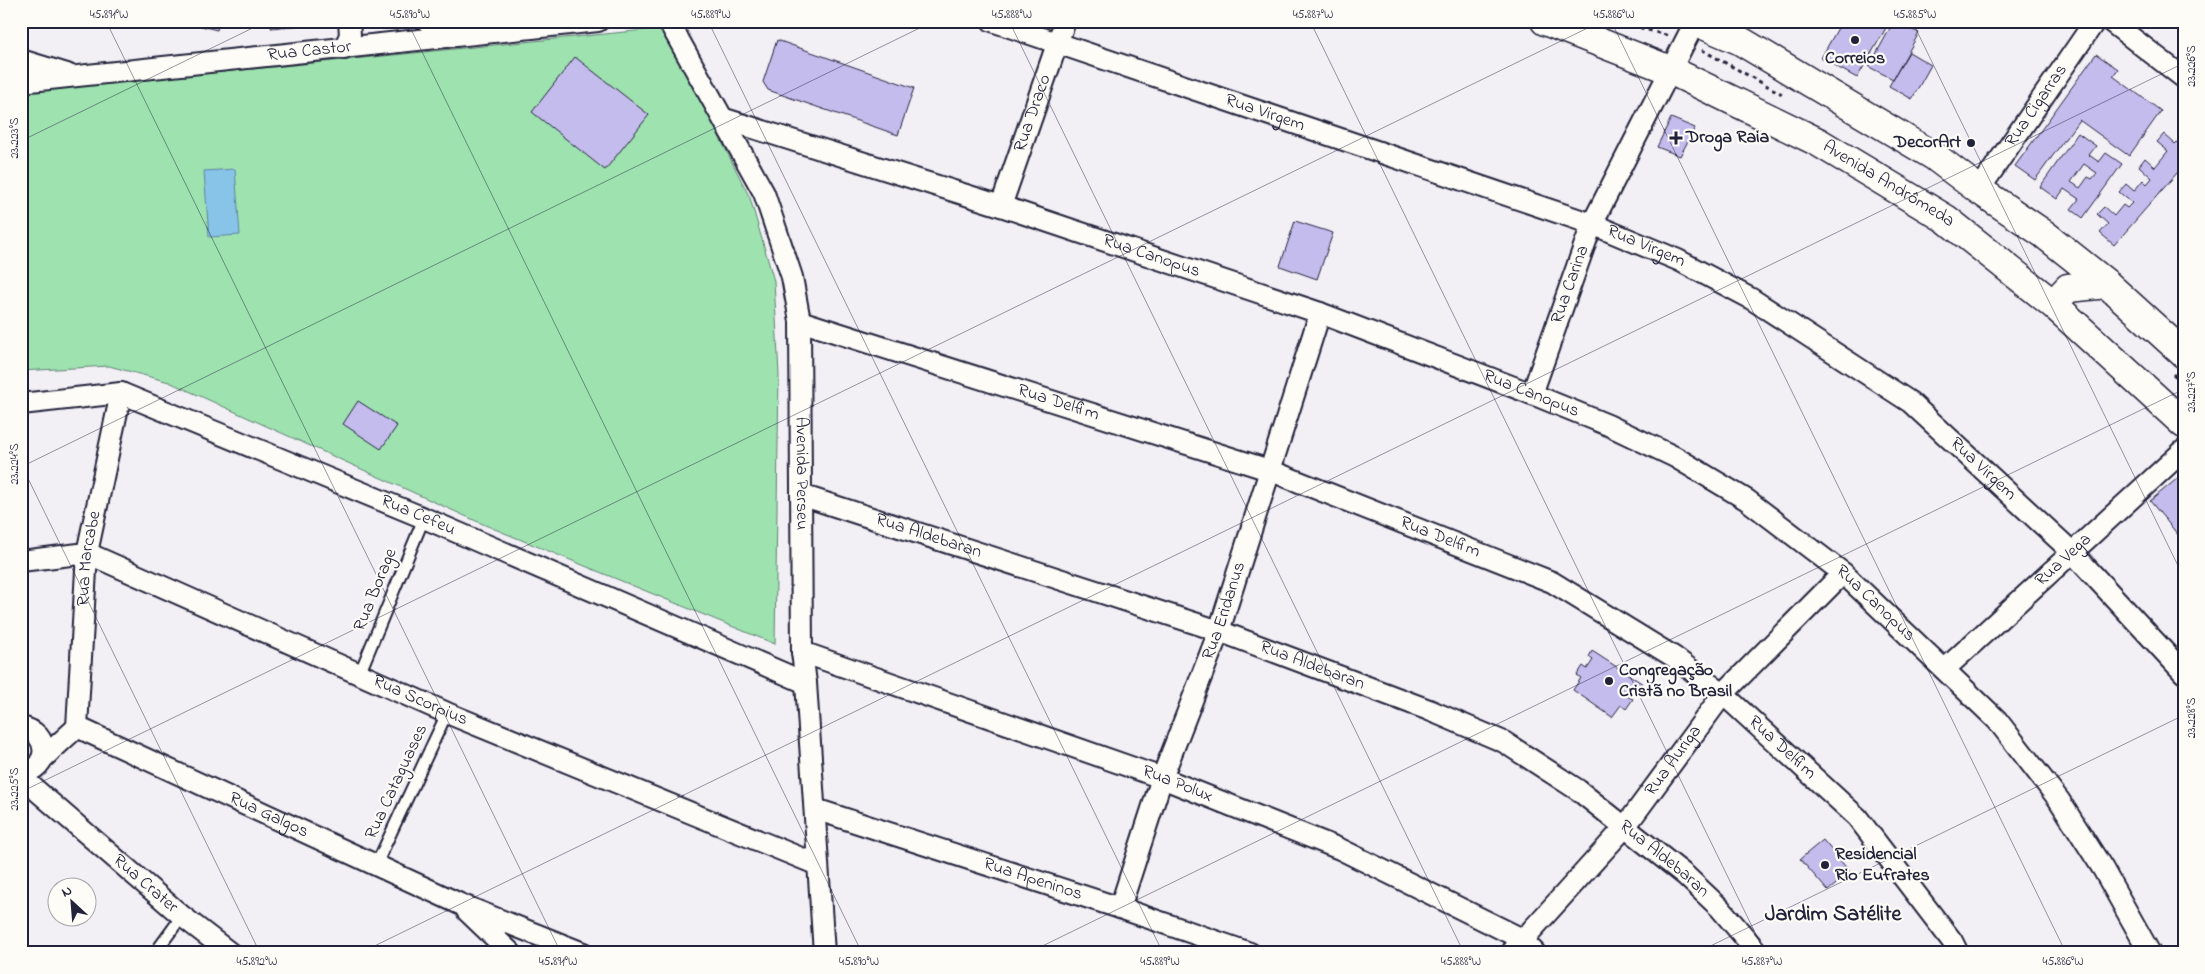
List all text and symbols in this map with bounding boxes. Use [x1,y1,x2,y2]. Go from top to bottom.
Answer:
text: 45.891°W [90,6,128,24]
text: 45.890°W [390,6,430,24]
text: 45.889°W [691,6,731,24]
text: 45.888°W [992,6,1032,24]
text: 45.887°W [1293,6,1333,24]
text: 45.886°W [1593,6,1635,24]
text: 45.885°W [1894,6,1936,24]
street label: Rua Castor [266,34,353,69]
marker: Correios [1849,34,1861,46]
text: 23.226°S [2183,45,2201,87]
place label: Correios [1825,46,1885,72]
street label: Rua Cigarras [1999,59,2074,153]
street label: Rua Draco [1008,71,1058,156]
street label: Rua Virgem [1221,88,1308,139]
text: 23.223°S [6,117,24,159]
place label: Droga Raia [1685,125,1769,152]
place label: DecorArt [1893,130,1962,156]
marker: Droga Raia [1670,132,1682,144]
street label: Avenida Andrômeda [1817,135,1960,234]
marker: DecorArt [1965,137,1977,149]
street label: Rua Virgem [1603,219,1689,275]
street label: Rua Canopus [1099,228,1204,285]
street label: Rua Carina [1545,242,1596,327]
street label: Rua Canopus [1479,363,1583,425]
text: 23.227°S [2183,371,2201,413]
street label: Rua Delfim [1014,378,1102,428]
street label: Avenida Perseu [788,417,814,530]
street label: Rua Virgem [1944,432,2022,507]
text: 23.224°S [6,443,24,485]
street label: Rua Cefeu [377,488,460,543]
street label: Rua Aldebaran [872,507,985,566]
street label: Rua Marcabe [71,508,109,607]
street label: Rua Delfim [1396,510,1484,565]
street label: Rua Vega [2030,527,2098,593]
street label: Rua Borage [348,544,406,636]
street label: Rua Eridanus [1196,559,1253,664]
street label: Rua Canopus [1830,559,1921,648]
street label: Rua Aldebaran [1256,634,1368,698]
place label: Congregação Cristã no Brasil [1619,658,1732,705]
street label: Rua Scorpius [368,669,472,733]
marker: Congregação Cristã no Brasil [1603,675,1615,687]
text: 23.228°S [2183,697,2201,738]
street label: Rua Delfim [1742,710,1822,786]
street label: Rua Cataguases [359,720,436,844]
street label: Rua Auriga [1639,720,1709,802]
street label: Rua Polux [1138,759,1217,810]
text: 23.225°S [6,767,24,811]
street label: Rua Galgos [224,786,313,845]
street label: Rua Aldebaran [1613,814,1715,904]
place label: Residencial Rio Eufrates [1835,842,1930,889]
street label: Rua Crater [107,848,184,920]
street label: Rua Apeninos [980,851,1086,908]
marker: Residencial Rio Eufrates [1819,859,1831,871]
north arrow [48,876,98,926]
text: N [58,880,76,903]
district label: Jardim Satélite [1765,899,1902,931]
text: 45.892°W [237,953,277,971]
text: 45.891°W [539,953,577,971]
text: 45.890°W [839,953,879,971]
text: 45.889°W [1140,953,1180,971]
text: 45.888°W [1441,953,1481,971]
text: 45.887°W [1742,953,1782,971]
text: 45.886°W [2042,953,2084,971]

